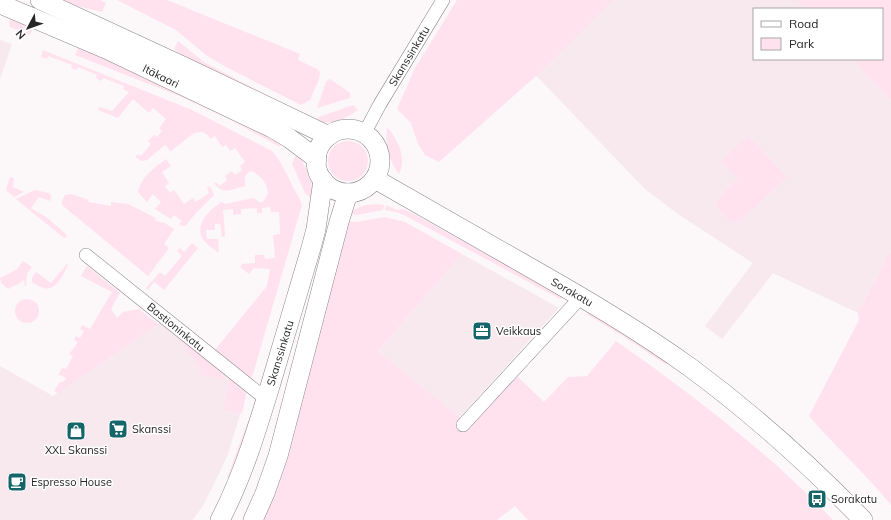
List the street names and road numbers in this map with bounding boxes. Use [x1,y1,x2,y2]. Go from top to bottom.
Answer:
street label: Skanssinkatu [386,23,432,89]
street label: Itäkaari [141,61,181,91]
street label: Sorakatu [549,274,595,310]
street label: Bastioninkatu [144,299,208,355]
street label: Skanssinkatu [263,318,297,388]

